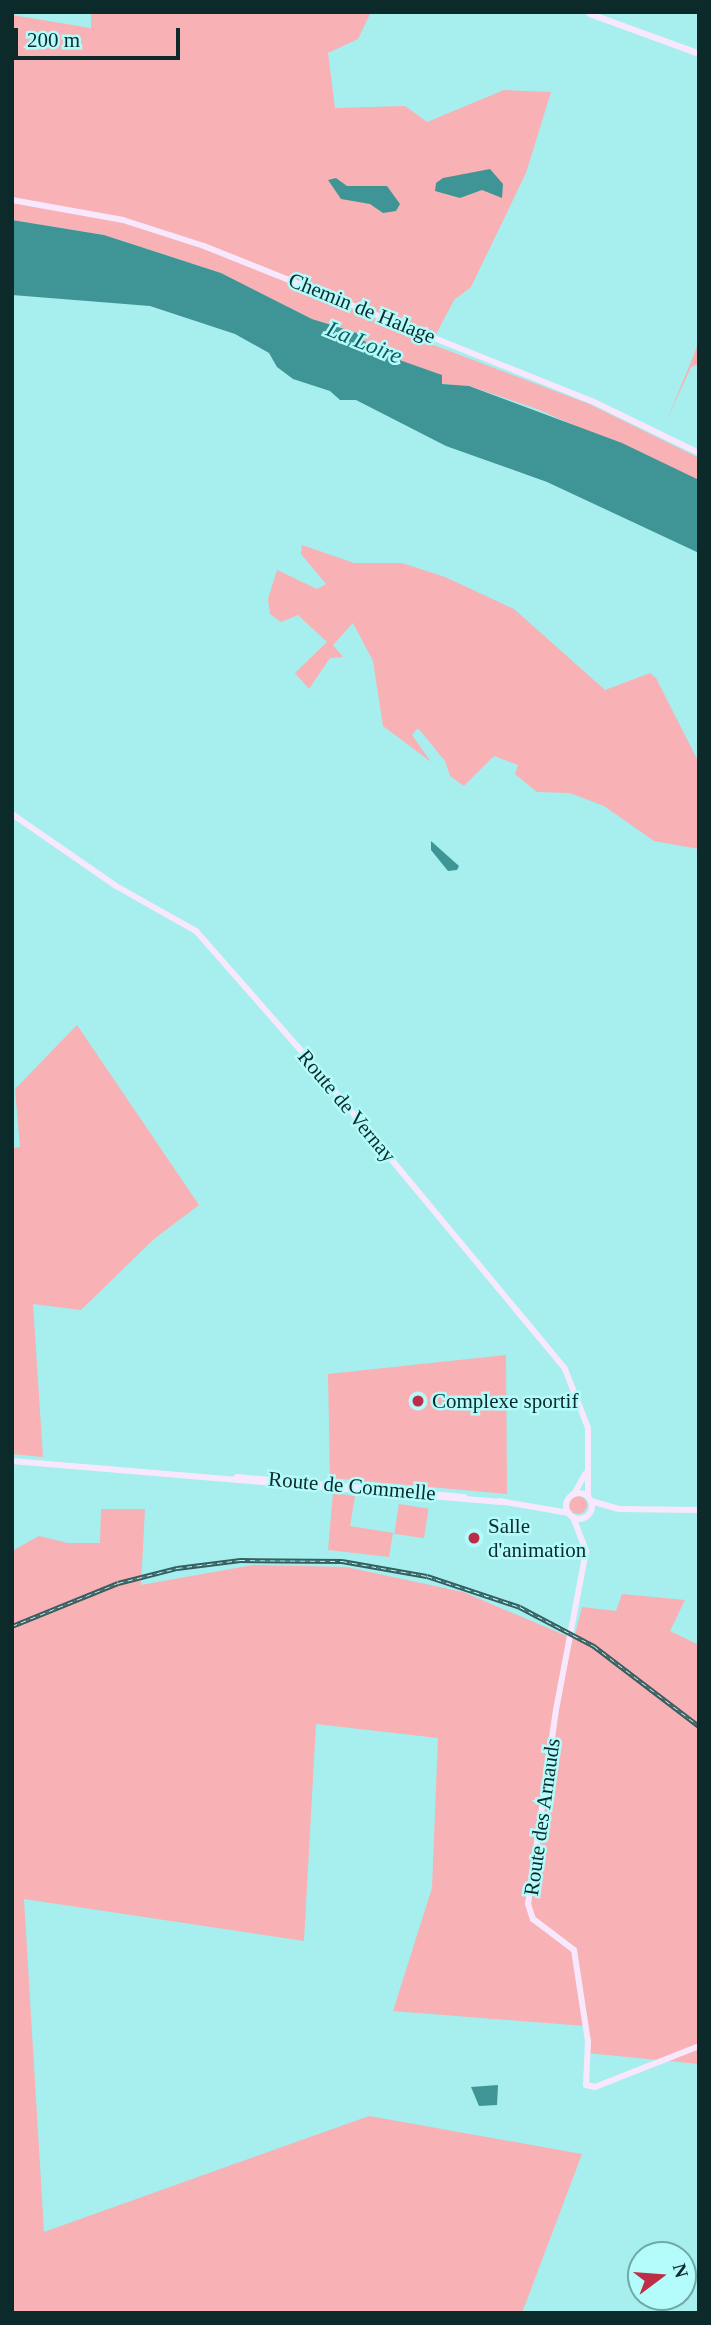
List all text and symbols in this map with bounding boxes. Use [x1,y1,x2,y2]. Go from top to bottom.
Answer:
scale bar [18,14,184,58]
text: 200 m [27,28,80,52]
street label: Chemin de Halage [285,267,439,349]
water label: La Loire [322,315,406,371]
street label: Route de Vernay [292,1044,402,1168]
place label: Complexe sportif [432,1388,578,1414]
marker: Complexe sportif [410,1393,426,1409]
street label: Route de Commelle [267,1466,437,1506]
place label: Salle d'animation [488,1513,586,1563]
marker: Salle d'animation [466,1530,482,1546]
street label: Route des Arnauds [518,1736,566,1898]
north arrow [627,2241,697,2311]
text: N [669,2261,693,2280]

